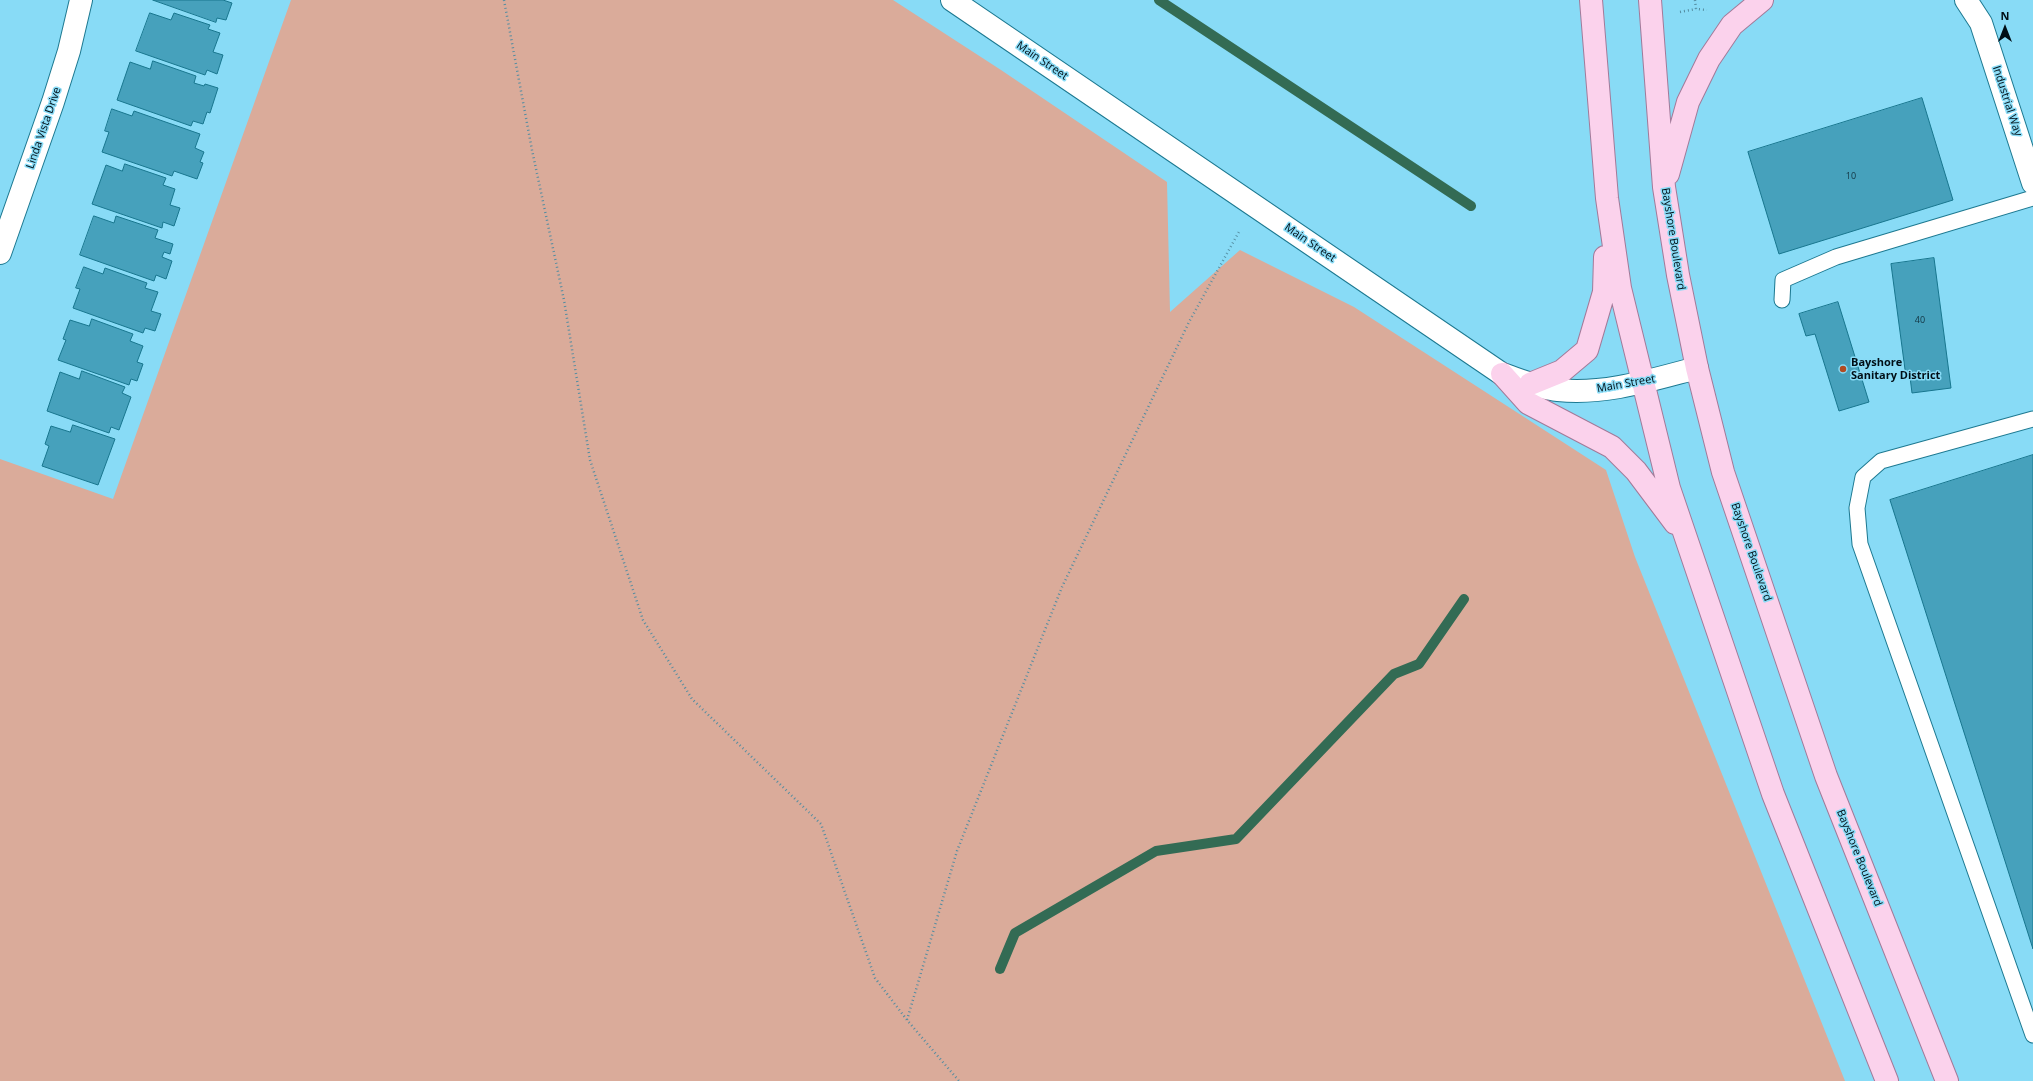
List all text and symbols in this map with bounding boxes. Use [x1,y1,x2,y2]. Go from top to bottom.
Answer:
north arrow [1985,8,2025,48]
text: N [2001,8,2009,23]
street label: Main Street [1014,39,1070,83]
street label: Industrial Way [1989,64,2025,138]
street label: Linda Vista Drive [24,85,64,171]
house number: 10 [1846,171,1856,181]
street label: Bayshore Boulevard [1658,187,1688,291]
street label: Main Street [1282,221,1338,265]
house number: 40 [1915,315,1925,325]
place label: Bayshore Sanitary District [1851,356,1940,382]
marker: Bayshore Sanitary District [1838,364,1848,374]
street label: Main Street [1596,372,1656,396]
street label: Bayshore Boulevard [1728,501,1774,603]
street label: Bayshore Boulevard [1834,808,1884,908]

